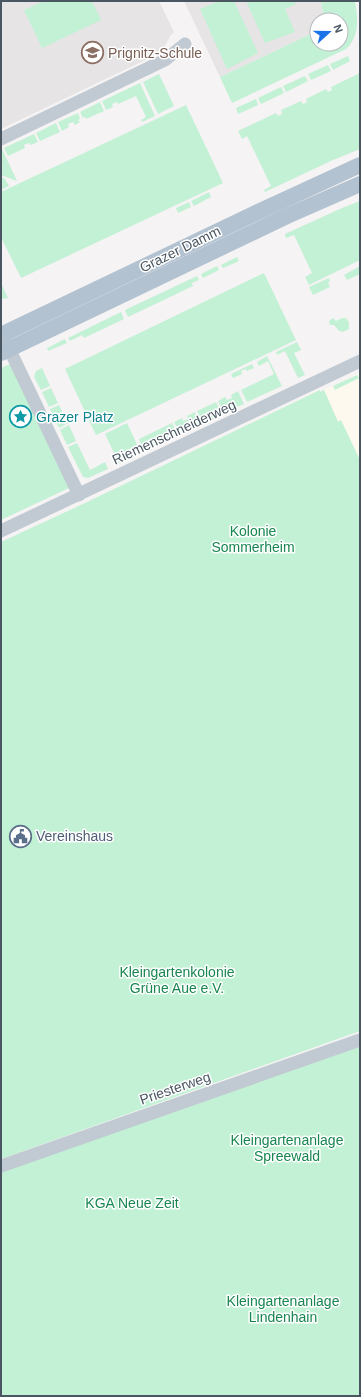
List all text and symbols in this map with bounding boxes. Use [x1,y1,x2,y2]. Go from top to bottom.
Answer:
north arrow [309,12,349,52]
text: N [331,23,345,34]
school or university icon: Prignitz-Schule [80,40,106,66]
place label: Prignitz-Schule [108,45,202,61]
street label: Grazer Damm [137,223,223,275]
street label: Riemenschneiderweg [110,396,238,468]
place icon: Grazer Platz [8,404,34,430]
place label: Grazer Platz [36,409,114,425]
park label: Kolonie Sommerheim [211,523,295,555]
public building icon: Vereinshaus [7,823,33,849]
place label: Vereinshaus [36,828,113,844]
park label: Kleingartenkolonie Grüne Aue e.V. [119,964,235,996]
street label: Priesterweg [137,1068,213,1108]
park label: Kleingartenanlage Spreewald [231,1132,344,1164]
park label: KGA Neue Zeit [85,1195,179,1211]
park label: Kleingartenanlage Lindenhain [227,1293,340,1325]

